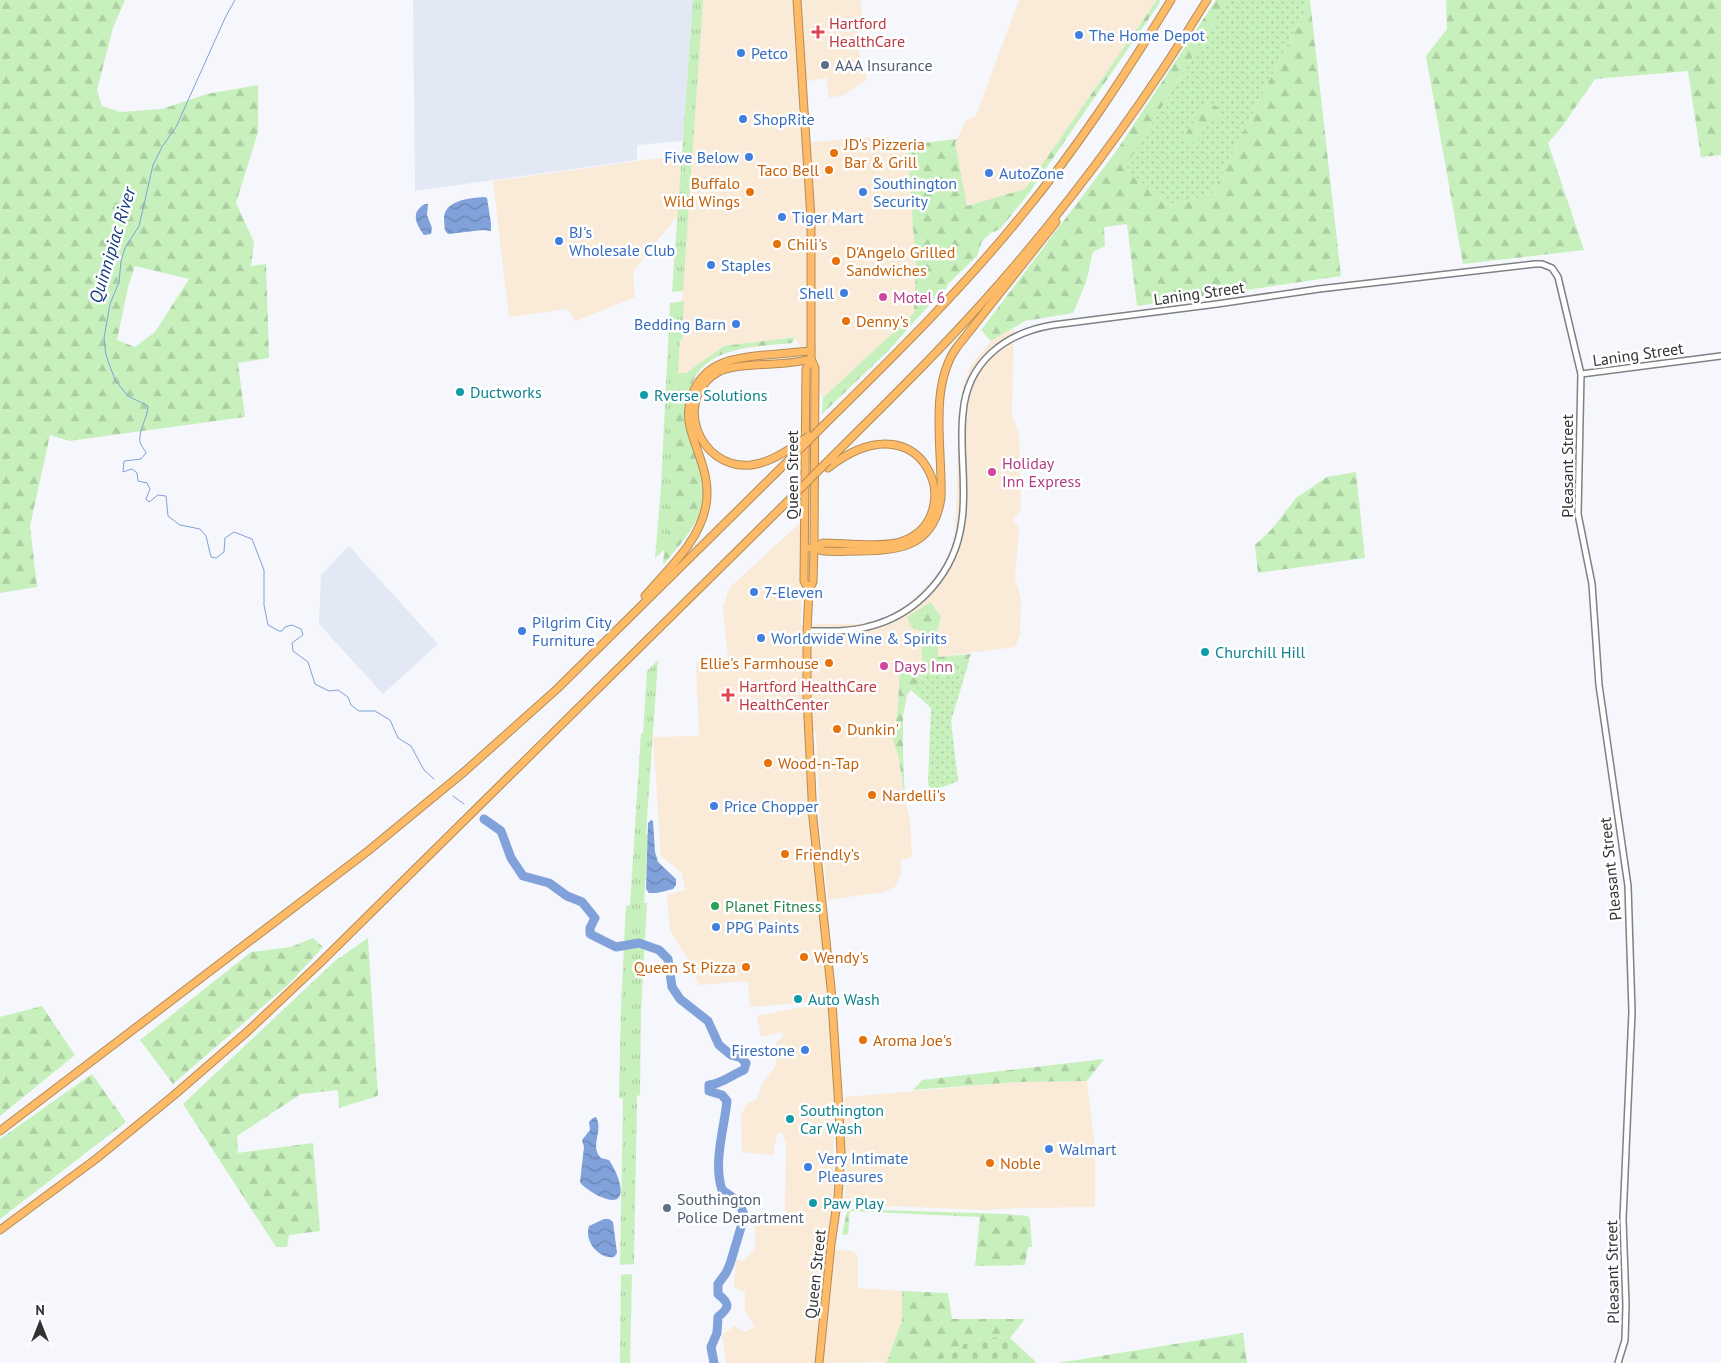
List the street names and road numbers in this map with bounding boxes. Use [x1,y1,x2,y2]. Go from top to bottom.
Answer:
street label: Laning Street [1152,277,1246,309]
street label: Laning Street [1591,338,1685,370]
street label: Pleasant Street [1557,414,1577,518]
street label: Queen Street [782,430,802,520]
street label: Pleasant Street [1595,816,1625,922]
street label: Pleasant Street [1601,1219,1623,1324]
street label: Queen Street [800,1228,830,1320]

